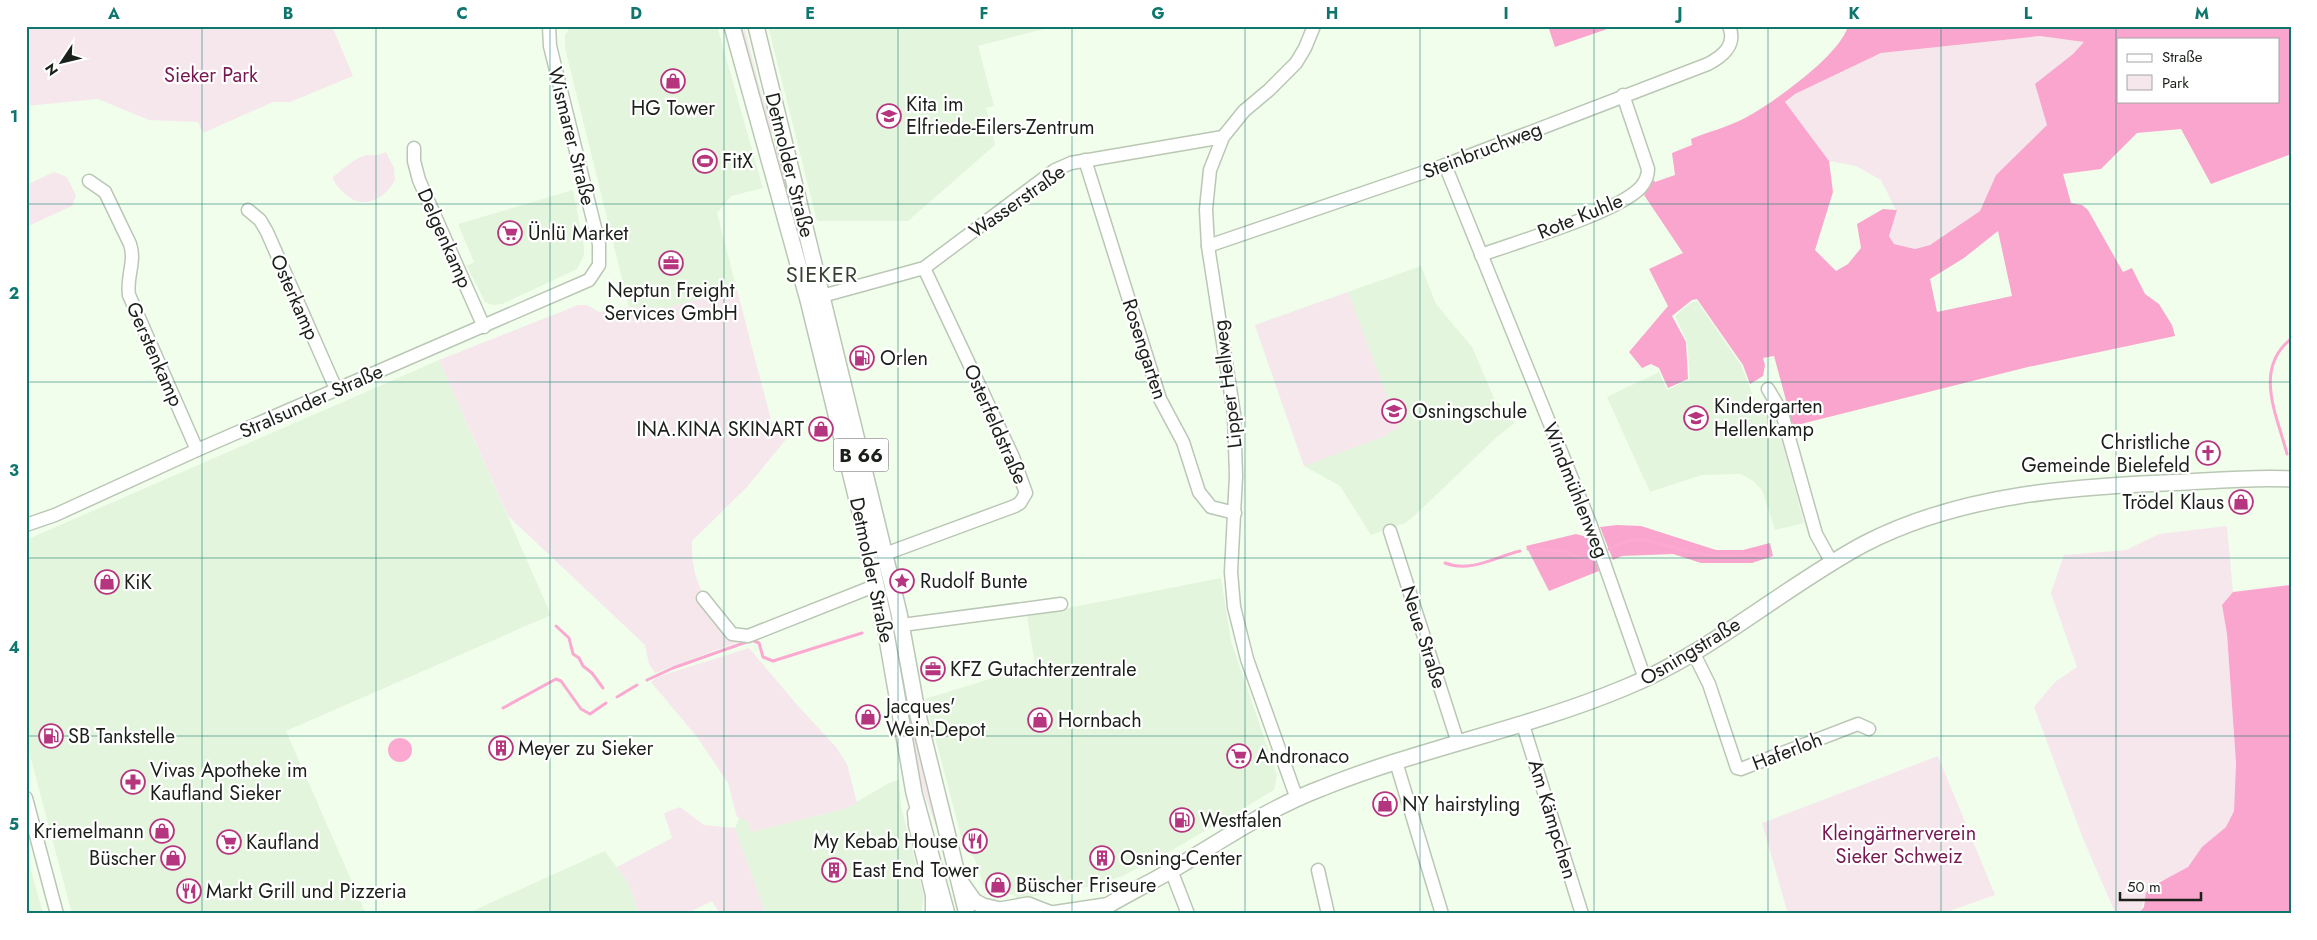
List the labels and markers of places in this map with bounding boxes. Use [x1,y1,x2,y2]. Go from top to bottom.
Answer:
shop icon: HG Tower [660,68,686,94]
place label: Kita im Elfriede-Eilers-Zentrum [906,90,1095,142]
place label: HG Tower [631,94,715,123]
school or university icon: Kita im Elfriede-Eilers-Zentrum [876,103,902,129]
place label: FitX [722,147,753,176]
sports icon: FitX [692,148,718,174]
place label: Ünlü Market [528,219,629,248]
supermarket icon: Ünlü Market [497,220,523,246]
office icon: Neptun Freight Services GmbH [658,250,684,276]
place label: Neptun Freight Services GmbH [604,276,738,328]
place label: Orlen [880,344,928,373]
fuel station icon: Orlen [849,345,875,371]
place label: Kindergarten Hellenkamp [1714,392,1823,444]
place label: Osningschule [1412,397,1527,426]
school or university icon: Osningschule [1381,398,1407,424]
school or university icon: Kindergarten Hellenkamp [1683,405,1709,431]
place label: INA.KINA SKINART [637,415,805,444]
shop icon: INA.KINA SKINART [808,416,834,442]
place label: Christliche Gemeinde Bielefeld [2021,428,2190,480]
church icon: Christliche Gemeinde Bielefeld [2195,440,2221,466]
place label: Trödel Klaus [2122,488,2224,517]
shop icon: Trödel Klaus [2228,489,2254,515]
place label: Rudolf Bunte [920,567,1028,596]
place label: KiK [124,568,152,597]
place icon: Rudolf Bunte [889,568,915,594]
shop icon: KiK [94,569,120,595]
place label: KFZ Gutachterzentrale [950,655,1137,684]
office icon: KFZ Gutachterzentrale [920,656,946,682]
place label: Jacques' Wein-Depot [883,692,986,744]
shop icon: Jacques' Wein-Depot [855,704,881,730]
place label: Hornbach [1058,706,1142,735]
shop icon: Hornbach [1027,707,1053,733]
place label: SB Tankstelle [68,722,175,751]
fuel station icon: SB Tankstelle [38,723,64,749]
place label: Meyer zu Sieker [518,734,654,763]
building icon: Meyer zu Sieker [488,735,514,761]
place label: Andronaco [1256,742,1349,771]
supermarket icon: Andronaco [1226,743,1252,769]
place label: Vivas Apotheke im Kaufland Sieker [150,756,308,808]
pharmacy icon: Vivas Apotheke im Kaufland Sieker [120,769,146,795]
place label: NY hairstyling [1402,790,1520,819]
shop icon: NY hairstyling [1372,791,1398,817]
place label: Westfalen [1200,806,1282,835]
fuel station icon: Westfalen [1169,807,1195,833]
place label: Kriemelmann [34,817,144,846]
shop icon: Kriemelmann [149,818,175,844]
place label: My Kebab House [814,827,958,856]
place label: Kaufland [246,828,319,857]
restaurant icon: My Kebab House [962,828,988,854]
supermarket icon: Kaufland [216,829,242,855]
place label: Büscher [89,844,156,873]
place label: Osning-Center [1120,844,1242,873]
shop icon: Büscher [160,845,186,871]
building icon: Osning-Center [1089,845,1115,871]
place label: East End Tower [852,856,979,885]
building icon: East End Tower [821,857,847,883]
place label: Büscher Friseure [1016,871,1156,900]
shop icon: Büscher Friseure [985,872,1011,898]
place label: Markt Grill und Pizzeria [206,877,406,906]
restaurant icon: Markt Grill und Pizzeria [176,878,202,904]

